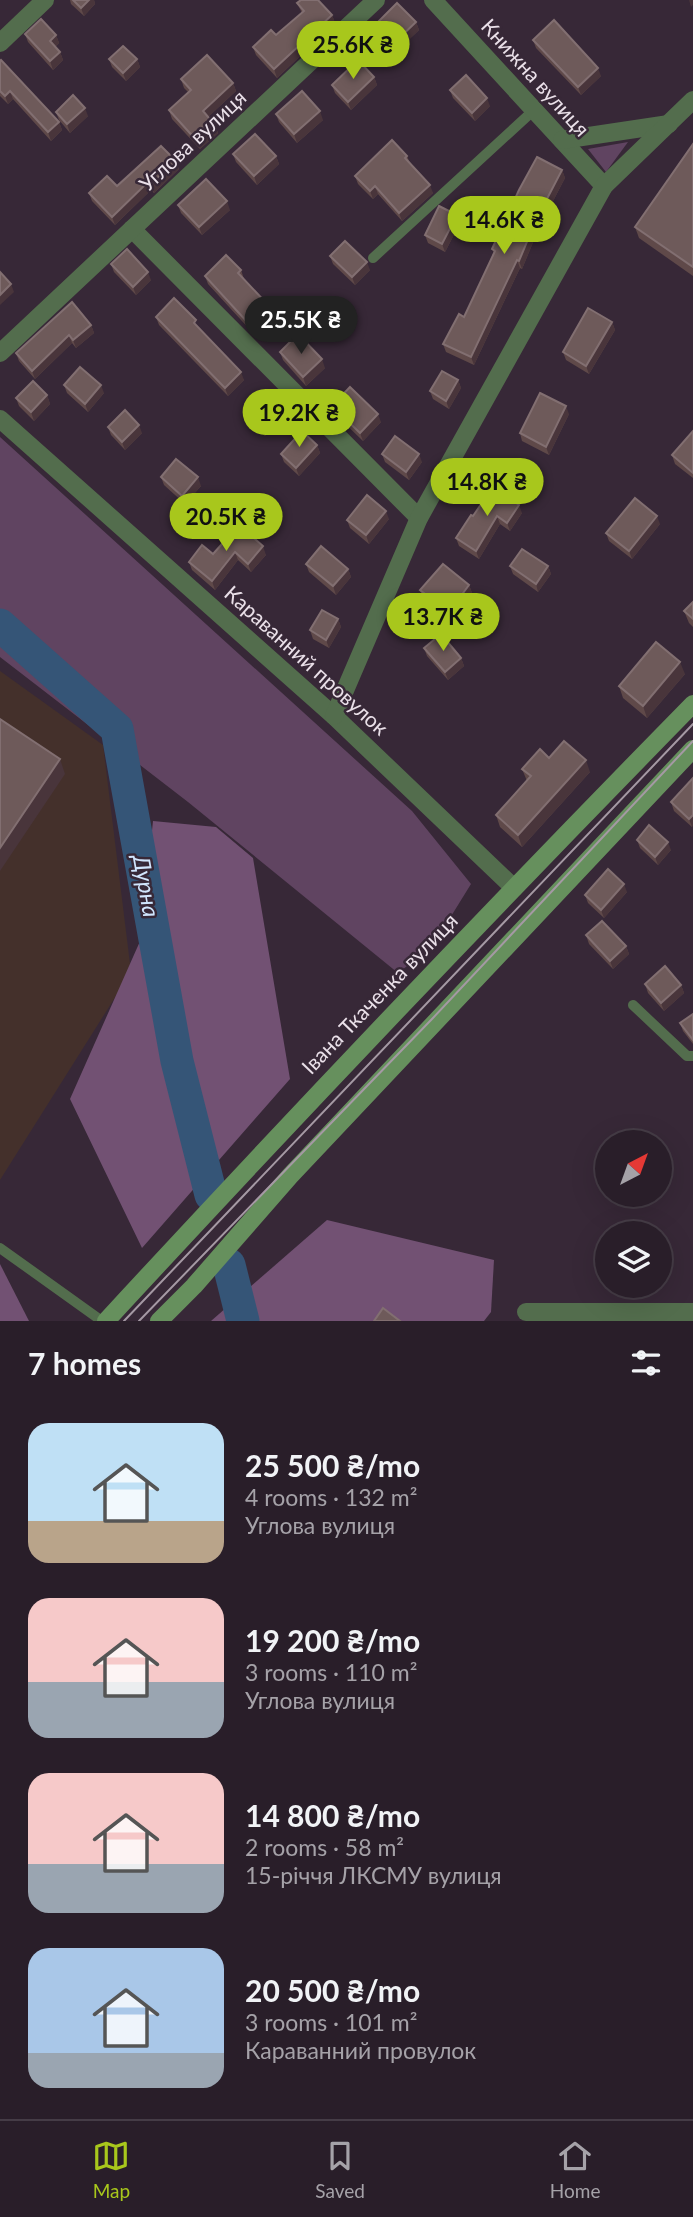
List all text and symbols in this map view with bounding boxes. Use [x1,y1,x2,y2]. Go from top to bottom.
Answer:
street label: Книжна вулиця [477,13,595,141]
pin: 25.6K ₴ [288,22,418,81]
text: 25.6K ₴ [313,30,393,58]
street label: Углова вулиця [133,84,251,196]
pin: 14.6K ₴ [439,196,569,256]
text: 14.6K ₴ [464,205,544,233]
pin: 25.5K ₴ [236,296,366,356]
text: 25.5K ₴ [261,305,341,333]
pin: 19.2K ₴ [234,390,364,449]
text: 19.2K ₴ [259,398,339,426]
pin: 14.8K ₴ [422,458,552,518]
text: 14.8K ₴ [447,467,527,495]
pin: 20.5K ₴ [161,494,291,553]
text: 20.5K ₴ [186,502,266,530]
street label: Караванний провулок [220,580,394,740]
pin: 13.7K ₴ [378,594,508,653]
text: 13.7K ₴ [403,602,483,630]
water label: Дурна [127,850,166,919]
street label: Івана Ткаченка вулиця [296,908,462,1078]
north arrow [595,1130,672,1208]
map controls [595,1130,672,1298]
button: layers [595,1221,672,1298]
icon: filters [627,1344,665,1382]
text: 7 homes [28,1345,141,1381]
text: 25 500 ₴/mo [245,1447,420,1483]
icon: home [84,1451,168,1535]
text: 4 rooms · 132 m² [245,1483,417,1511]
text: Углова вулиця [245,1511,395,1539]
text: 19 200 ₴/mo [245,1622,420,1658]
icon: home [84,1626,168,1710]
text: 3 rooms · 110 m² [245,1658,417,1686]
text: Углова вулиця [245,1686,395,1714]
text: 14 800 ₴/mo [245,1797,420,1833]
icon: home [84,1801,168,1885]
text: 2 rooms · 58 m² [245,1833,404,1861]
text: 15-річчя ЛКСМУ вулиця [245,1861,502,1889]
text: 20 500 ₴/mo [245,1972,420,2008]
icon: home [84,1976,168,2060]
text: 3 rooms · 101 m² [245,2008,417,2036]
text: Караванний провулок [245,2036,476,2064]
tab: Map [92,2137,130,2202]
tab: Saved [315,2137,365,2202]
tab: Home [550,2137,601,2202]

